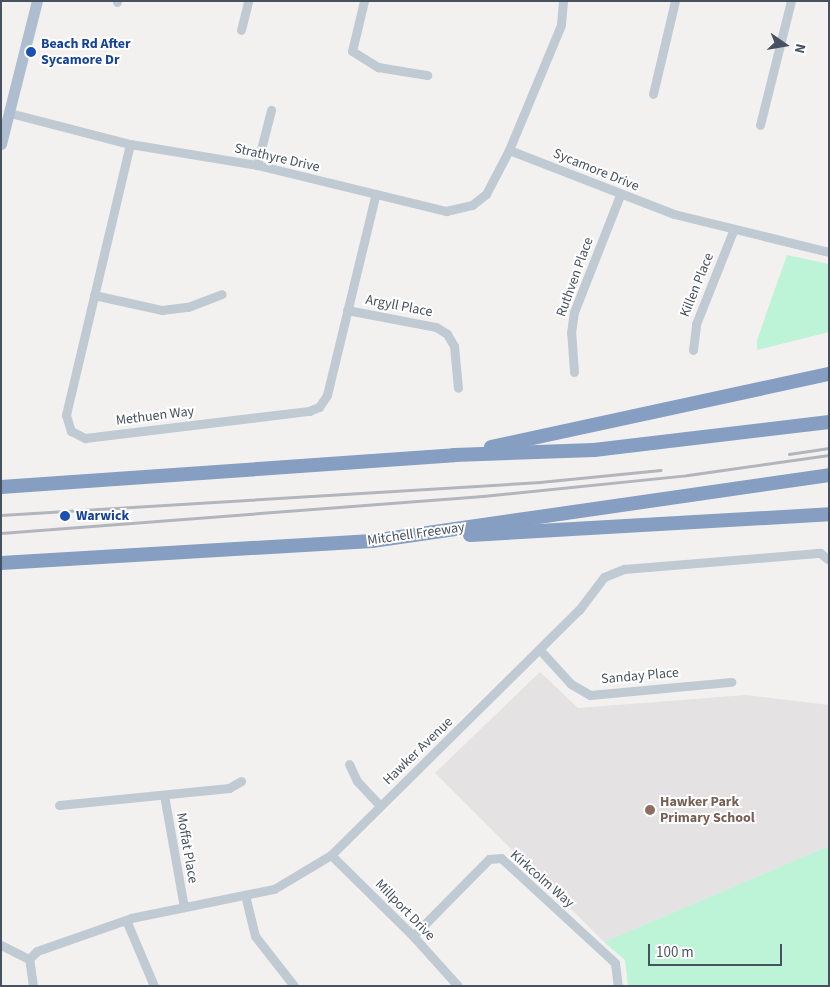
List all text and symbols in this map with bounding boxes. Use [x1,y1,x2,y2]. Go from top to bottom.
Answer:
north arrow [760,20,810,70]
place label: Beach Rd After Sycamore Dr [41,36,131,68]
text: N [789,42,810,55]
marker: Beach Rd After Sycamore Dr [25,46,37,58]
street label: Strathyre Drive [233,140,321,176]
street label: Sycamore Drive [551,145,641,195]
street label: Ruthven Place [553,235,597,319]
street label: Killen Place [677,250,717,320]
street label: Argyll Place [364,291,434,321]
street label: Methuen Way [115,403,195,429]
place label: Warwick [76,508,129,524]
marker: Warwick [58,509,72,523]
street label: Mitchell Freeway [366,519,466,549]
street label: Sanday Place [600,664,680,688]
street label: Hawker Avenue [380,713,456,789]
place label: Hawker Park Primary School [660,794,755,826]
marker: Hawker Park Primary School [644,804,656,816]
street label: Moffat Place [173,811,201,885]
street label: Kirkcolm Way [507,847,577,911]
street label: Millport Drive [372,876,438,944]
scale bar [650,934,784,966]
text: 100 m [656,942,694,963]

